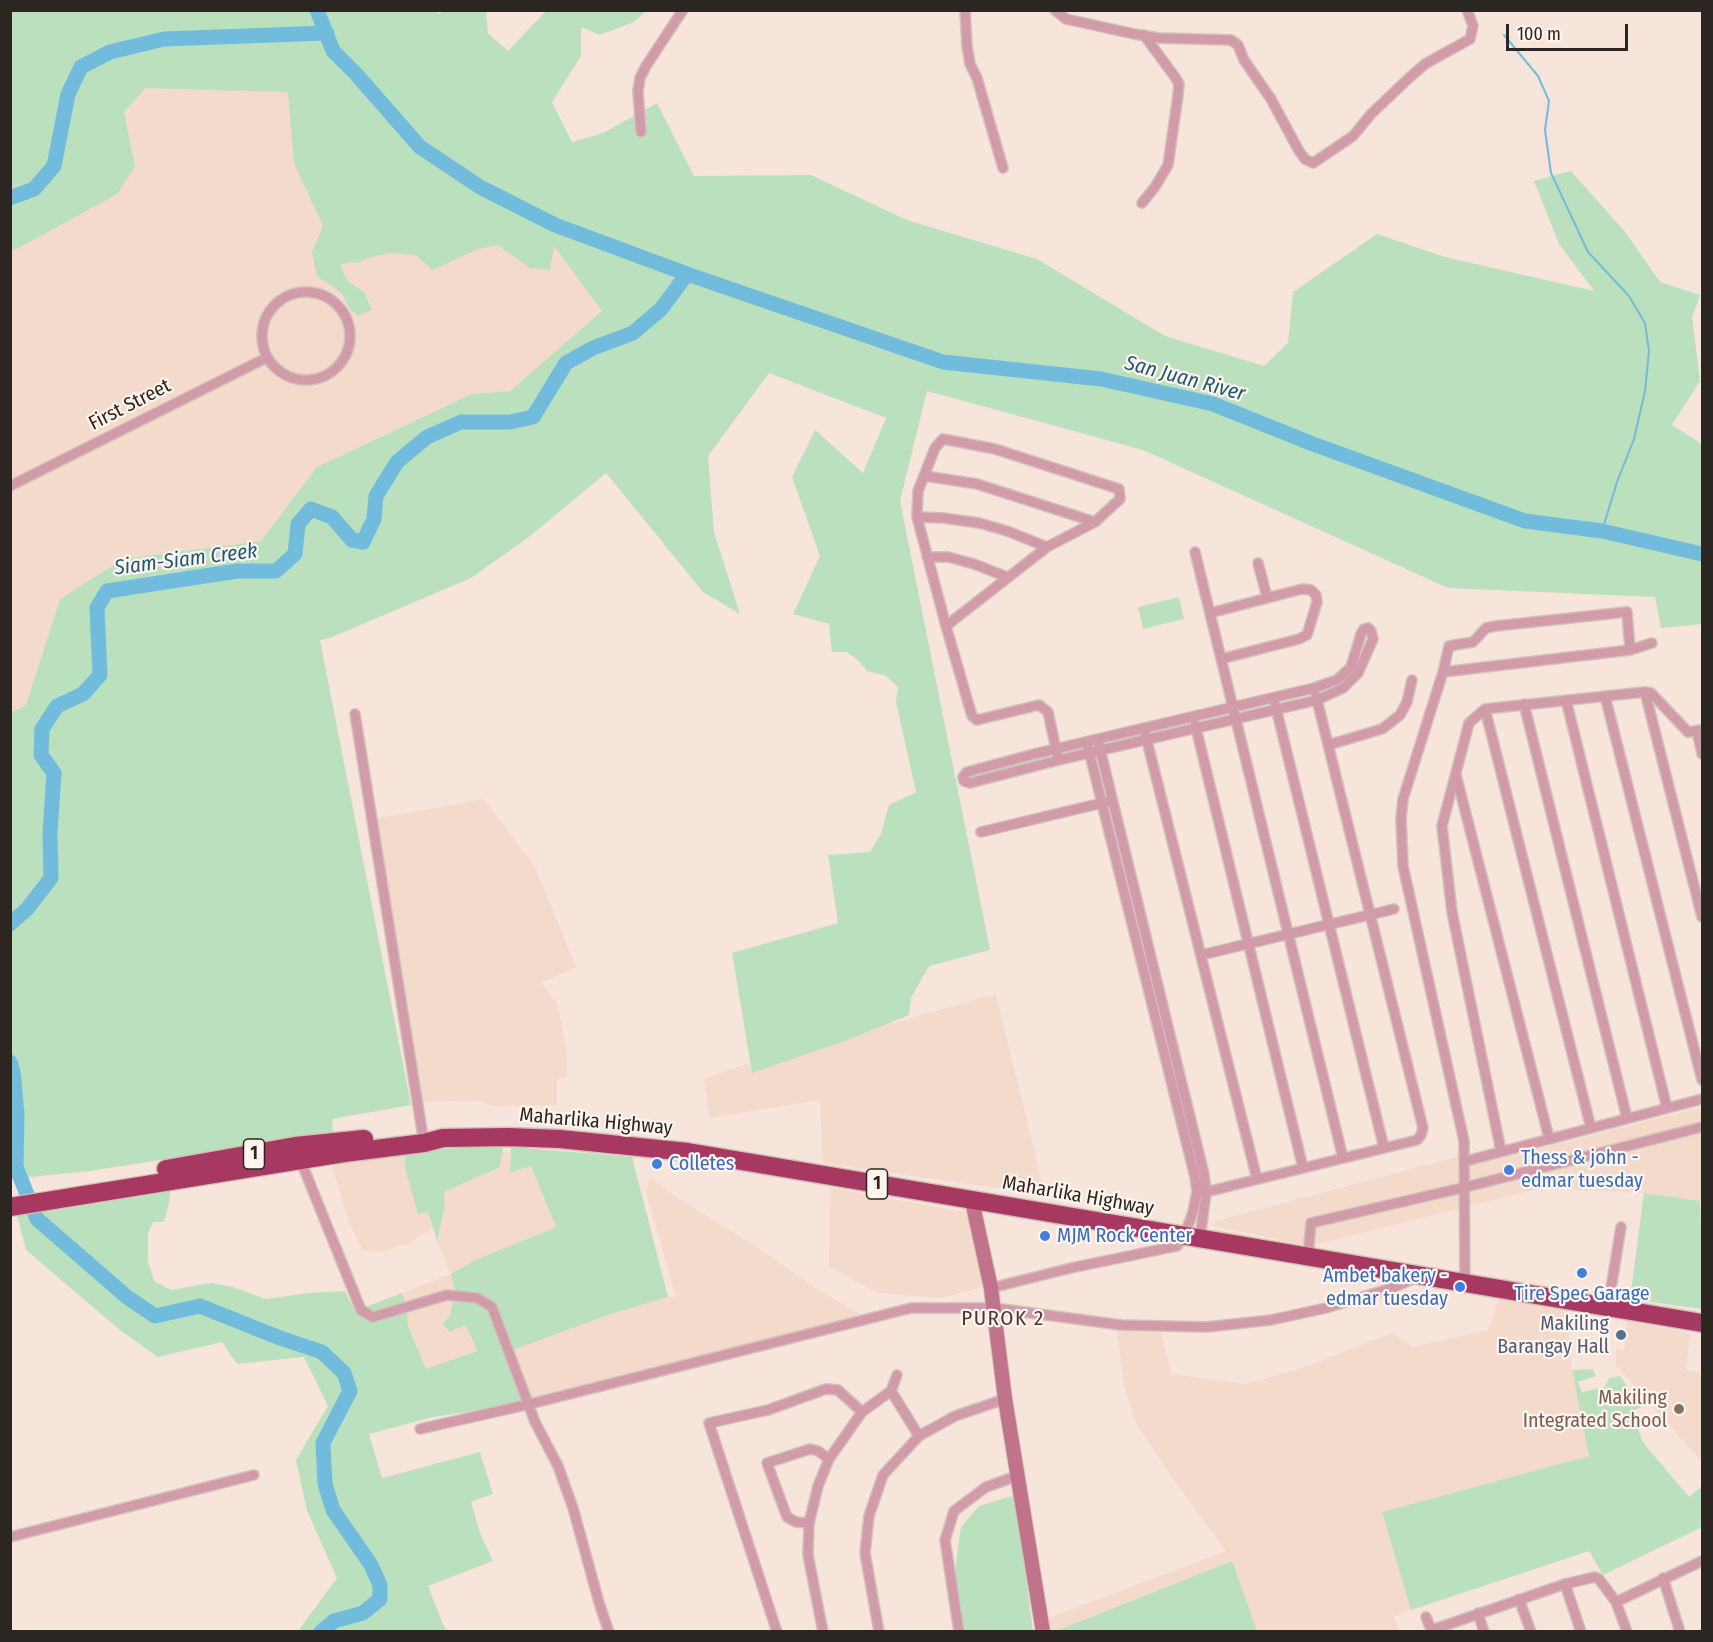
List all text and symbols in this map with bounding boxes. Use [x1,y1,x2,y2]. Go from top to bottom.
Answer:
scale bar [1509,12,1630,50]
text: 100 m [1517,23,1561,45]
water label: San Juan River [1122,351,1248,407]
street label: First Street [85,374,175,436]
water label: Siam-Siam Creek [113,539,259,581]
street label: Maharlika Highway [518,1103,674,1141]
road number: 1 [244,1139,264,1169]
place label: Thess & john - edmar tuesday [1521,1146,1643,1193]
place label: Colletes [669,1152,734,1176]
marker: Colletes [650,1157,664,1171]
marker: Thess & john - edmar tuesday [1502,1163,1516,1177]
road number: 1 [866,1169,888,1199]
street label: Maharlika Highway [1000,1171,1156,1221]
place label: MJM Rock Center [1057,1224,1192,1248]
marker: MJM Rock Center [1038,1229,1052,1243]
place label: Ambet bakery - edmar tuesday [1323,1264,1448,1311]
marker: Tire Spec Garage [1575,1266,1589,1280]
marker: Ambet bakery - edmar tuesday [1453,1280,1467,1294]
place label: Tire Spec Garage [1514,1282,1650,1306]
district label: PUROK 2 [961,1306,1045,1332]
place label: Makiling Barangay Hall [1497,1312,1609,1359]
marker: Makiling Barangay Hall [1614,1328,1628,1342]
place label: Makiling Integrated School [1523,1386,1667,1433]
marker: Makiling Integrated School [1672,1402,1686,1416]

